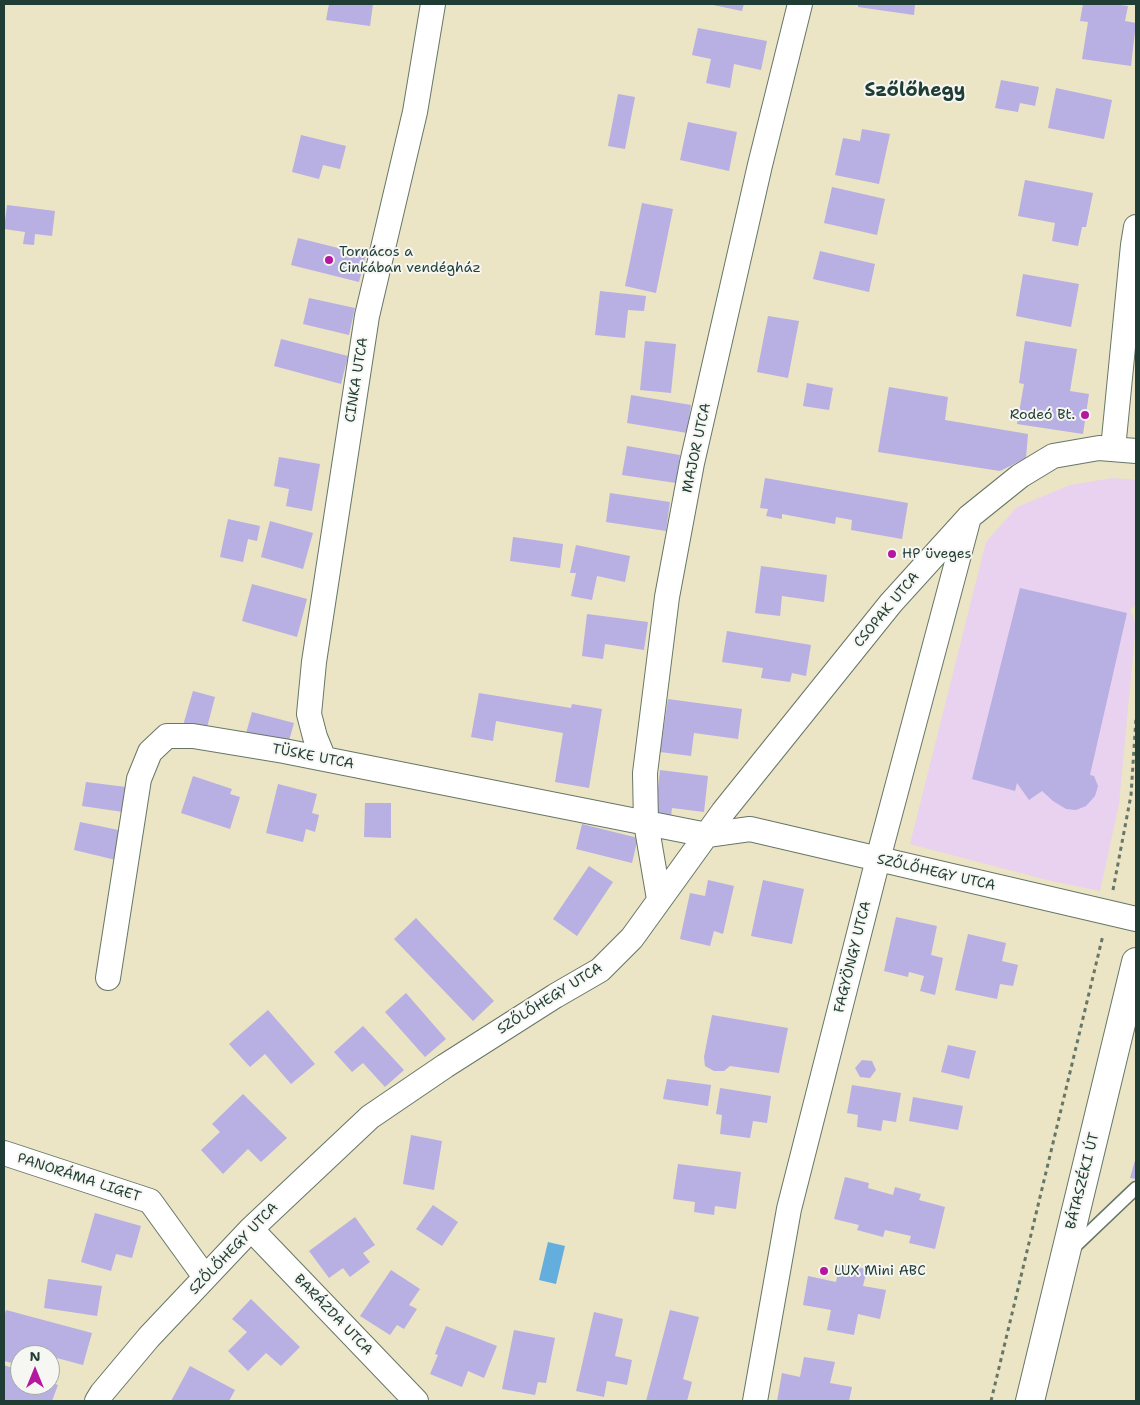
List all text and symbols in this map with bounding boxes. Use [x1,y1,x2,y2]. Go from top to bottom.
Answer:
district label: Szőlőhegy [865,80,965,102]
place label: Tornácos a Cinkában vendégház [339,244,481,276]
marker: Tornácos a Cinkában vendégház [323,254,335,266]
street label: CINKA UTCA [342,336,372,424]
street label: MAJOR UTCA [679,402,715,494]
place label: Rodeó Bt. [1010,407,1075,423]
marker: Rodeó Bt. [1079,409,1091,421]
place label: HP üveges [902,546,971,562]
marker: HP üveges [886,548,898,560]
street label: CSOPAK UTCA [851,569,923,651]
street label: TÜSKE UTCA [271,741,355,773]
street label: SZŐLŐHEGY UTCA [875,851,997,895]
street label: FAGYÖNGY UTCA [831,899,875,1015]
street label: SZŐLŐHEGY UTCA [494,960,606,1038]
street label: BÁTASZÉKI ÚT [1063,1131,1103,1231]
street label: PANORÁMA LIGET [15,1150,143,1206]
street label: SZŐLŐHEGY UTCA [186,1200,282,1298]
place label: LUX Mini ABC [834,1263,926,1279]
marker: LUX Mini ABC [818,1265,830,1277]
street label: BARÁZDA UTCA [290,1271,376,1359]
north arrow [10,1345,60,1395]
text: N [29,1347,41,1365]

